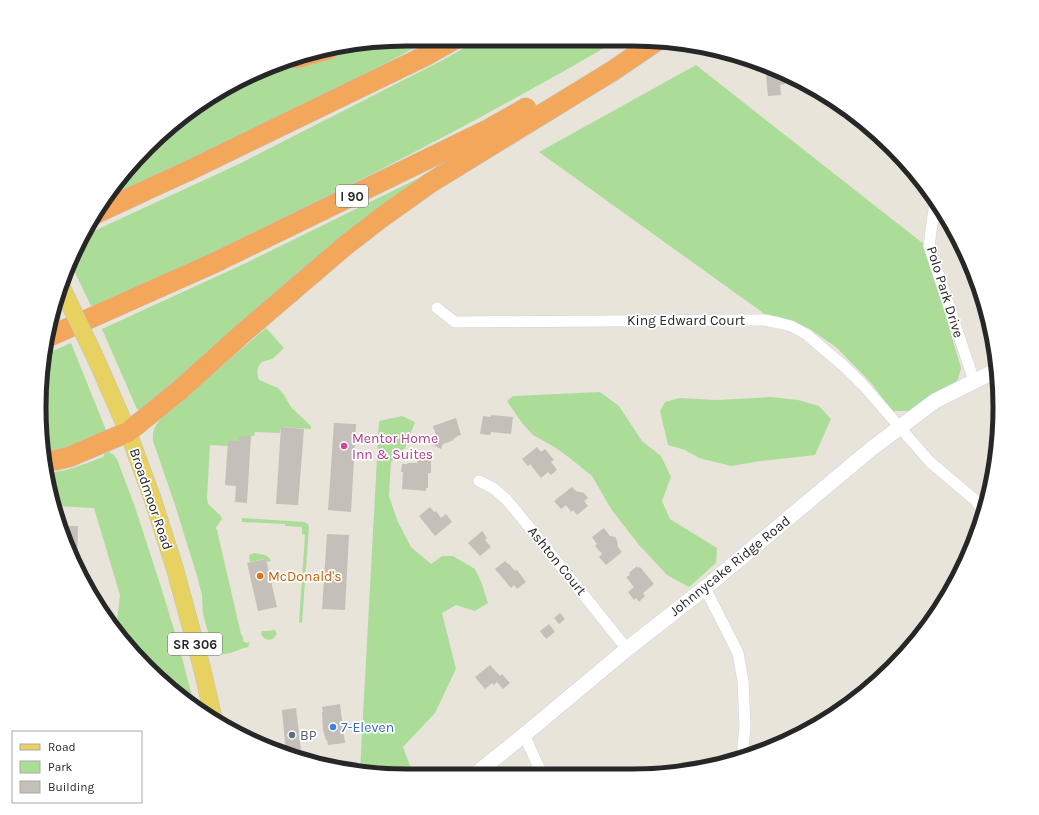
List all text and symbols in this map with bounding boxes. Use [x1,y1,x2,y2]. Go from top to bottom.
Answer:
road number: I 90 [336,185,368,207]
street label: Polo Park Drive [923,244,967,340]
street label: King Edward Court [627,312,745,329]
place label: Mentor Home Inn & Suites [352,430,438,463]
marker: Mentor Home Inn & Suites [339,441,349,451]
street label: Broadmoor Road [126,446,176,552]
street label: Johnnycake Ridge Road [666,512,794,620]
street label: Ashton Court [524,523,590,599]
place label: McDonald's [268,568,342,585]
marker: McDonald's [255,571,265,581]
road number: SR 306 [168,633,222,655]
place label: 7-Eleven [341,719,394,736]
marker: 7-Eleven [328,722,338,732]
place label: BP [300,727,317,744]
marker: BP [287,730,297,740]
legend [12,731,142,803]
text: Road [48,740,76,754]
text: Park [48,760,73,774]
text: Building [48,780,95,794]

